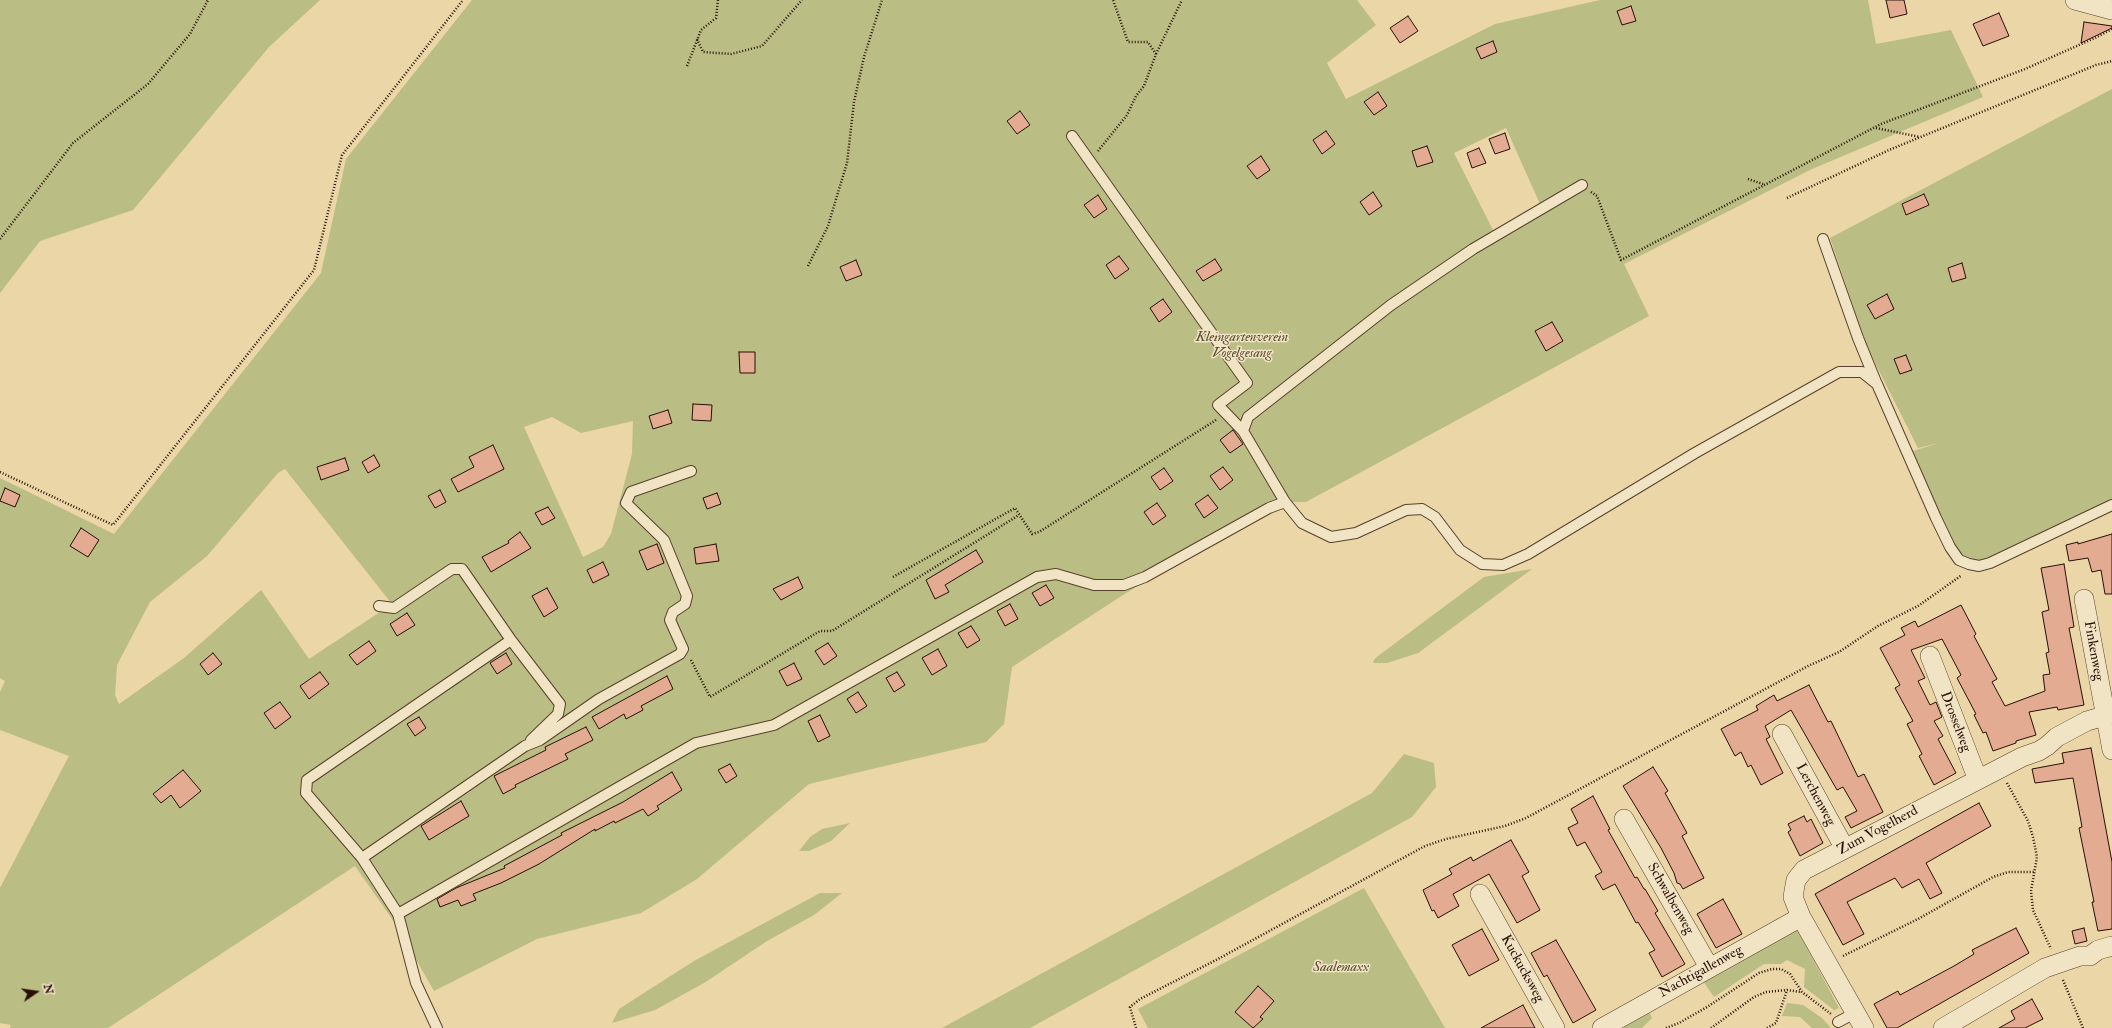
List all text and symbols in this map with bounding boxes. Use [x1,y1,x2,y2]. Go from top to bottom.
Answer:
park label: Kleingartenverein Vogelgesang [1196,330,1288,362]
street label: Finkenweg [2079,620,2107,682]
street label: Drosselweg [1936,689,1974,755]
street label: Lerchenweg [1792,761,1838,829]
street label: Zum Vogelherd [1835,803,1921,859]
street label: Schwalbenweg [1643,860,1697,938]
street label: Kuckucksweg [1497,932,1547,1006]
street label: Nachtigallenweg [1656,942,1746,1002]
park label: Saalemaxx [1313,960,1369,976]
north arrow [16,972,56,1012]
text: N [41,983,56,995]

